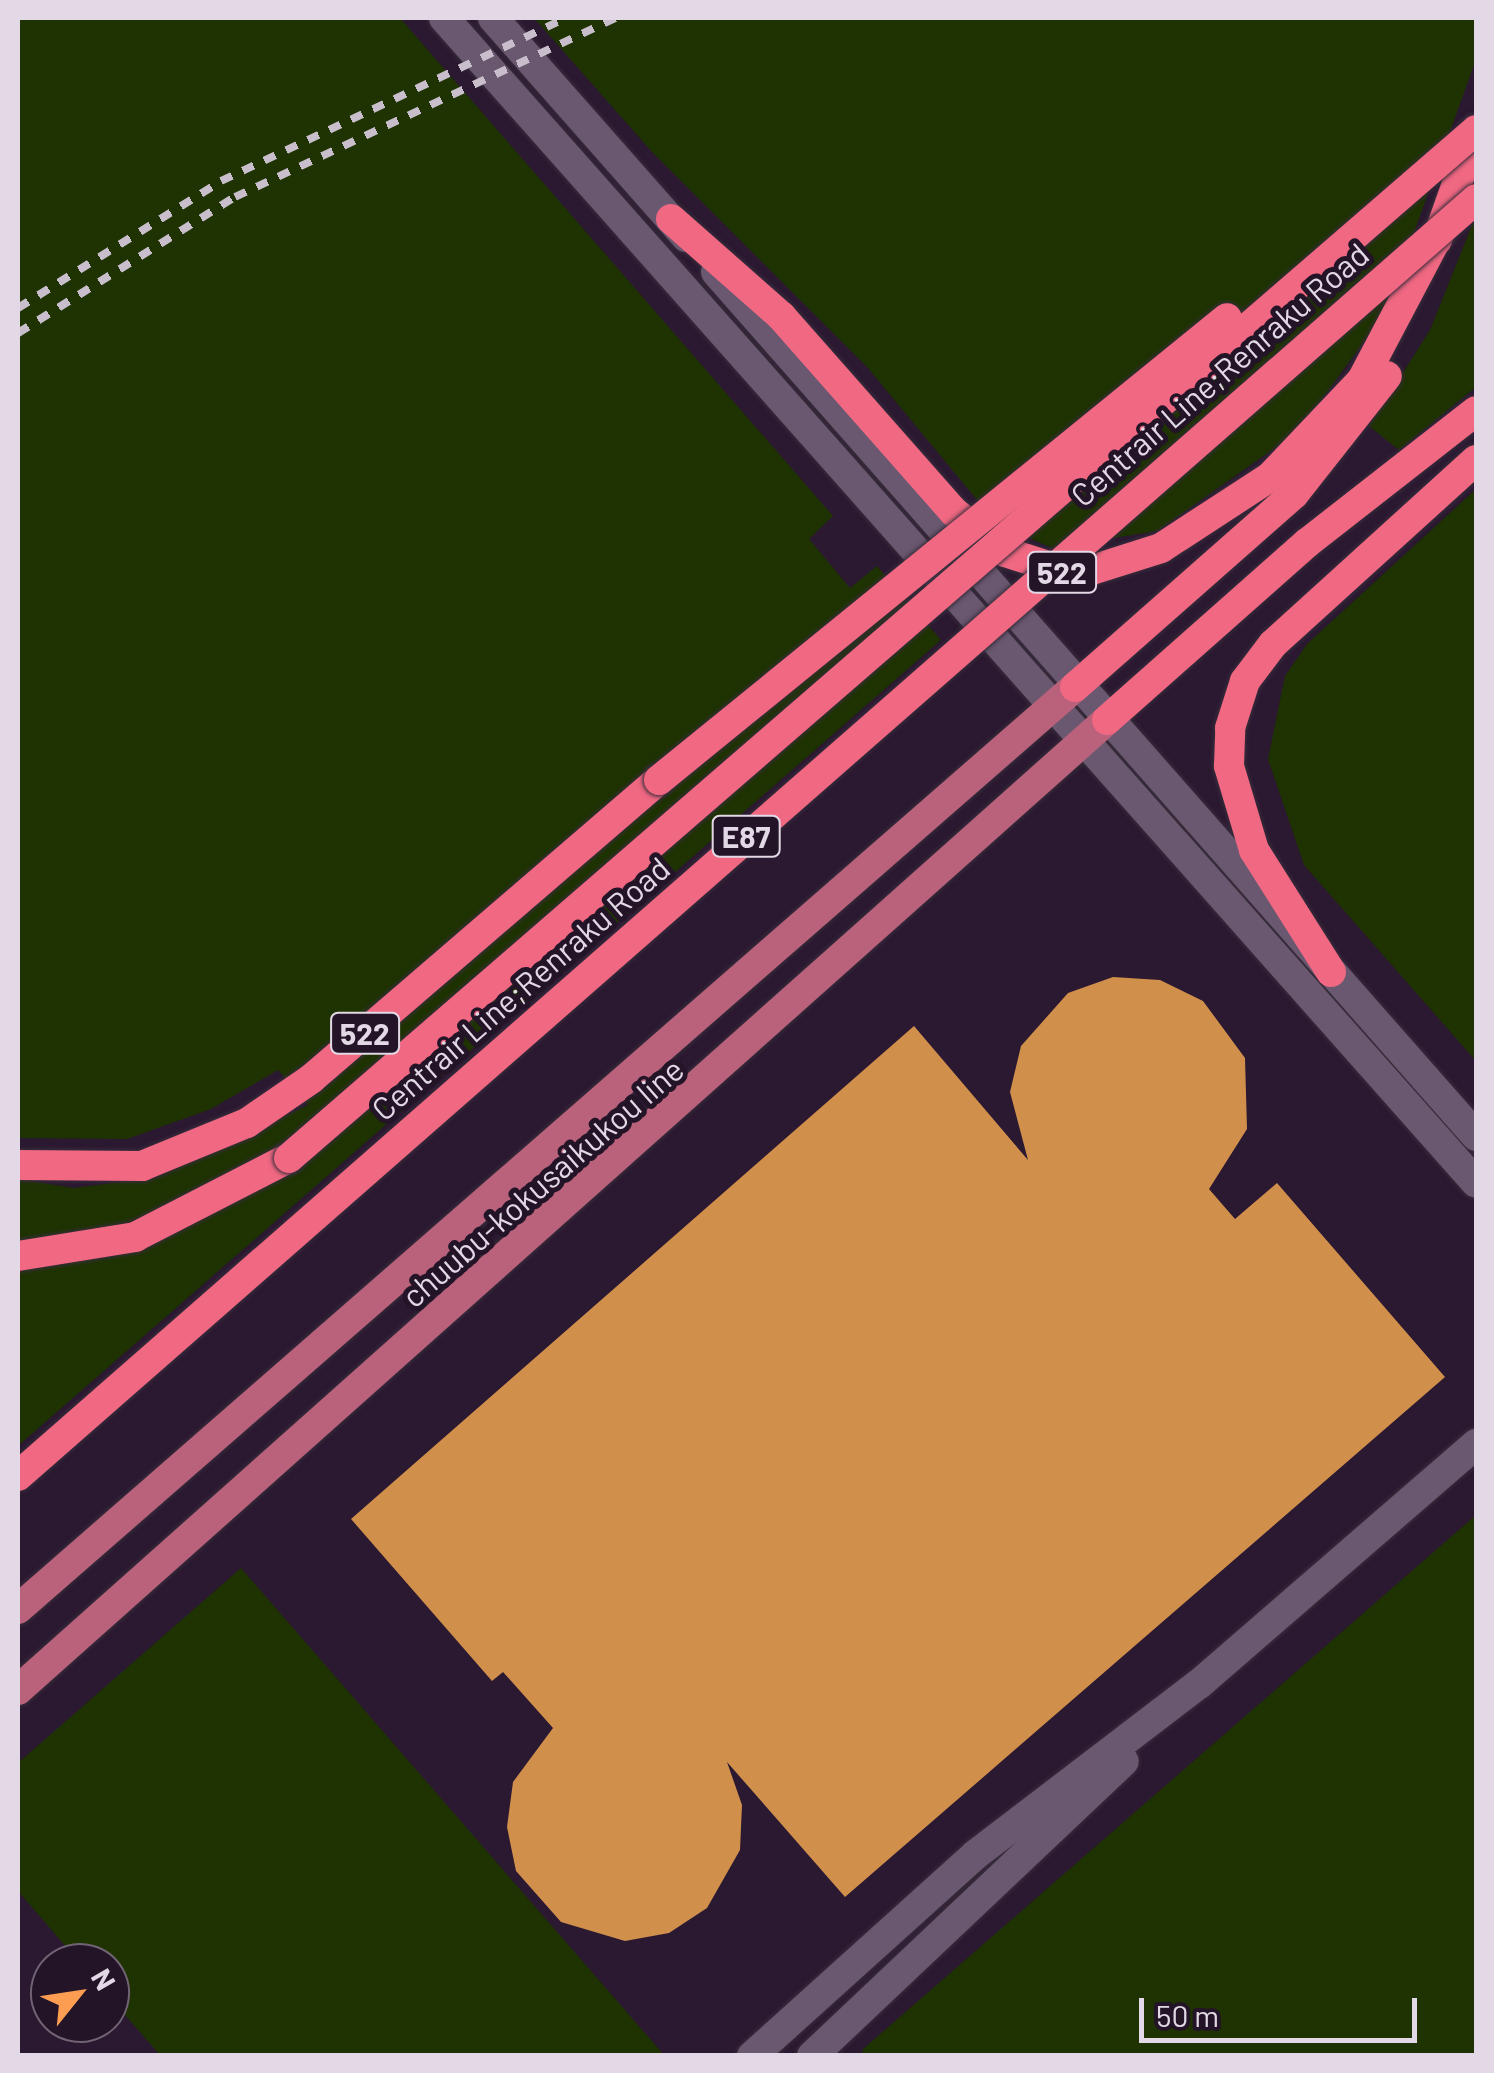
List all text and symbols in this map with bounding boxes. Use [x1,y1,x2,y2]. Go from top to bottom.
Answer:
street label: Centrair Line;Renraku Road [1062,234,1376,514]
road number: 522 [1027,547,1097,597]
road number: E87 [711,811,781,861]
street label: Centrair Line;Renraku Road [363,848,677,1128]
road number: 522 [330,1008,400,1058]
street label: chuubu-kokusaikukou line [393,1049,691,1315]
north arrow [30,1943,130,2043]
text: N [85,1962,124,1996]
scale bar [1144,1978,1422,2040]
text: 50 m [1156,1997,1219,2033]

